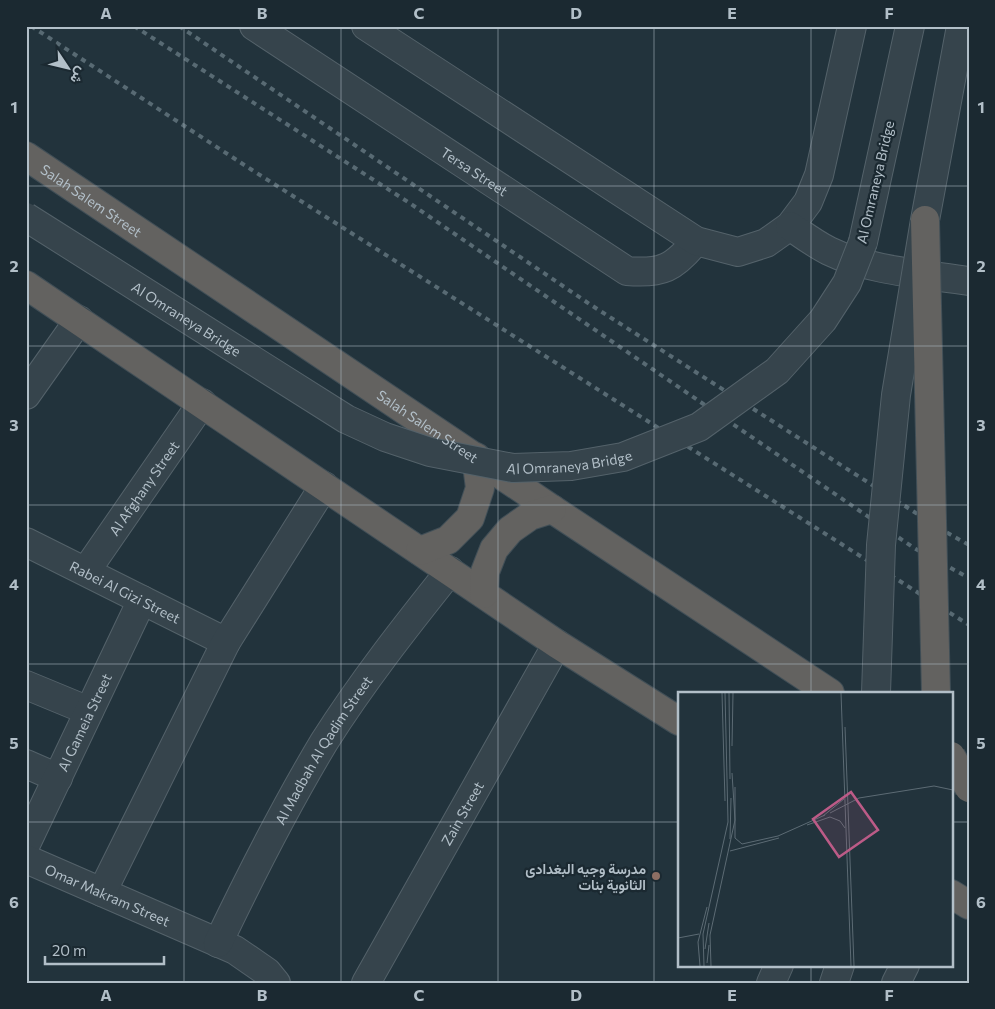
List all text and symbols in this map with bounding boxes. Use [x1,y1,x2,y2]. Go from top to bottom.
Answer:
text: A [100,3,112,22]
text: B [257,3,268,22]
text: C [414,3,425,22]
text: D [570,3,582,22]
text: E [727,3,737,22]
text: F [884,3,894,22]
north arrow [42,42,92,92]
text: ش [66,63,91,88]
text: 1 [10,97,18,116]
text: 1 [977,97,985,116]
street label: Al Omraneya Bridge [853,119,897,245]
street label: Tersa Street [438,143,512,199]
street label: Salah Salem Street [38,160,146,240]
text: 2 [9,256,19,275]
text: 2 [976,256,986,275]
street label: Al Omraneya Bridge [129,278,244,359]
street label: Salah Salem Street [374,386,482,466]
text: 3 [9,415,19,434]
text: 3 [976,415,986,434]
street label: Al Afghany Street [105,437,182,538]
street label: Al Omraneya Bridge [505,446,634,477]
street label: Rabei Al Gizi Street [67,557,184,626]
text: 4 [9,574,19,593]
text: 4 [976,574,986,593]
street label: Al Gameia Street [53,670,115,774]
street label: Al Madbah Al Qadim Street [271,672,375,827]
inset map [678,692,952,966]
text: 5 [9,733,19,752]
text: 5 [976,733,986,752]
street label: Zain Street [437,778,487,848]
street label: Omar Makram Street [42,860,173,929]
place label: مدرسة وجيه البغدادى الثانوية بنات [525,860,646,894]
marker: مدرسة وجيه البغدادى الثانوية بنات [650,870,662,882]
text: 6 [9,892,19,911]
text: 6 [976,892,986,911]
scale bar [45,934,164,966]
text: 20 m [52,941,86,959]
text: A [100,985,112,1004]
text: B [257,985,268,1004]
text: C [414,985,425,1004]
text: D [570,985,582,1004]
text: E [727,985,737,1004]
text: F [884,985,894,1004]

